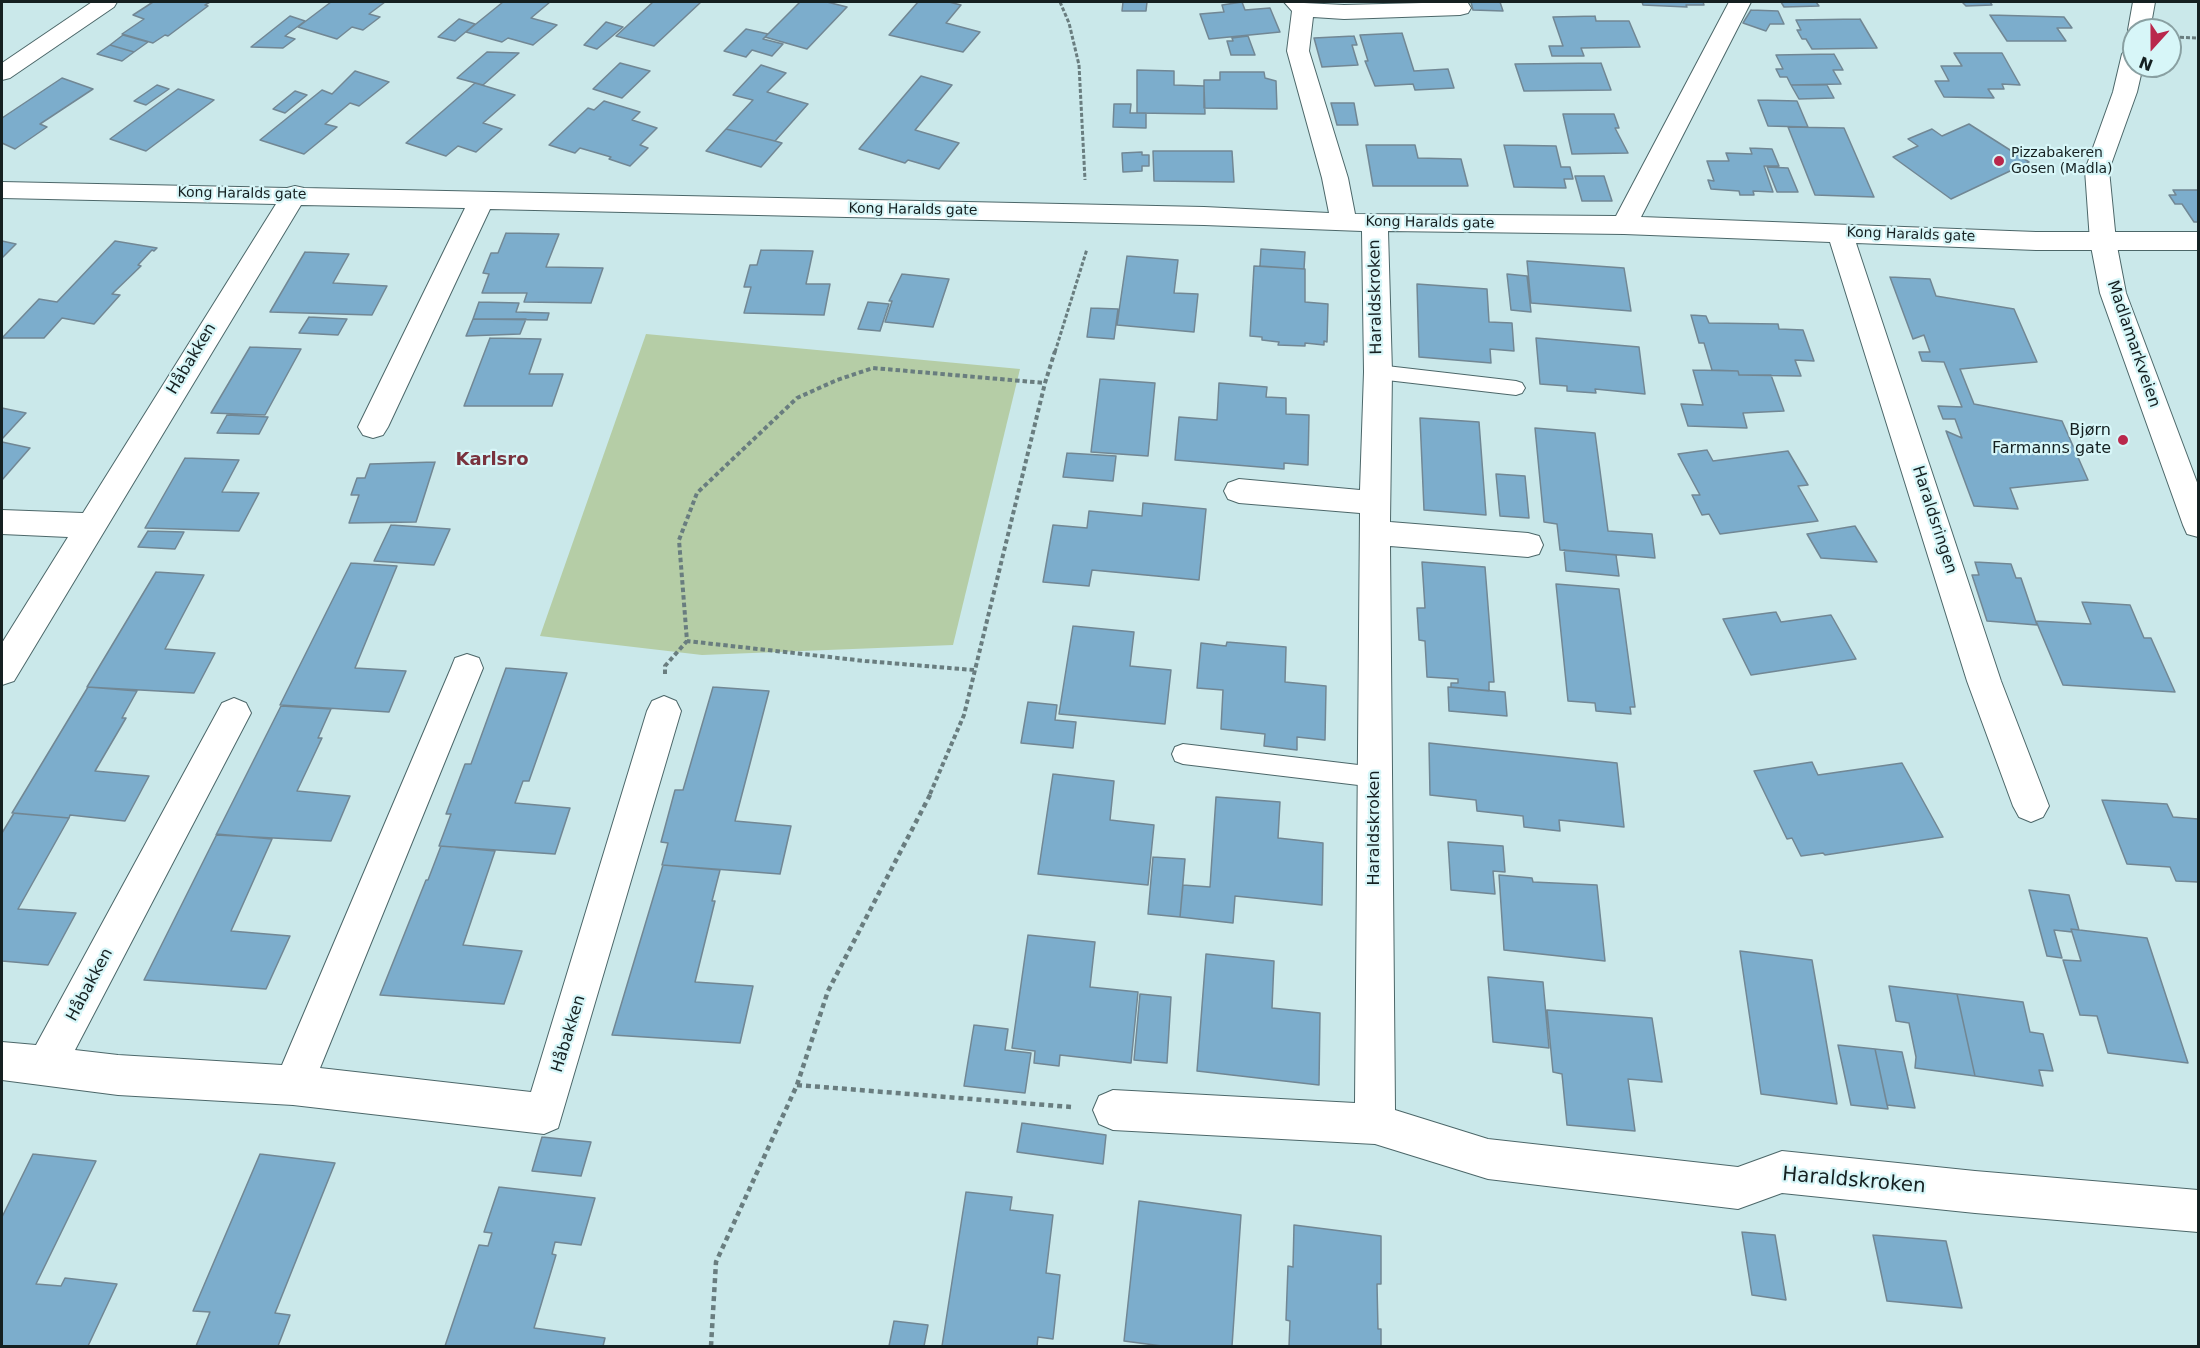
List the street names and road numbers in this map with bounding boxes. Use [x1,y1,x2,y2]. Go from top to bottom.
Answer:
street label: Kong Haralds gate [177,184,307,204]
street label: Kong Haralds gate [848,200,978,220]
street label: Kong Haralds gate [1365,213,1495,233]
street label: Kong Haralds gate [1846,224,1976,246]
street label: Haraldskroken [1365,239,1387,355]
street label: Madlamarkveien [2102,278,2164,410]
street label: Håbakken [163,320,221,398]
street label: Haraldsringen [1907,464,1961,576]
street label: Haraldskroken [1365,770,1385,886]
street label: Håbakken [63,945,117,1025]
street label: Håbakken [548,993,590,1075]
street label: Haraldskroken [1781,1163,1927,1199]

